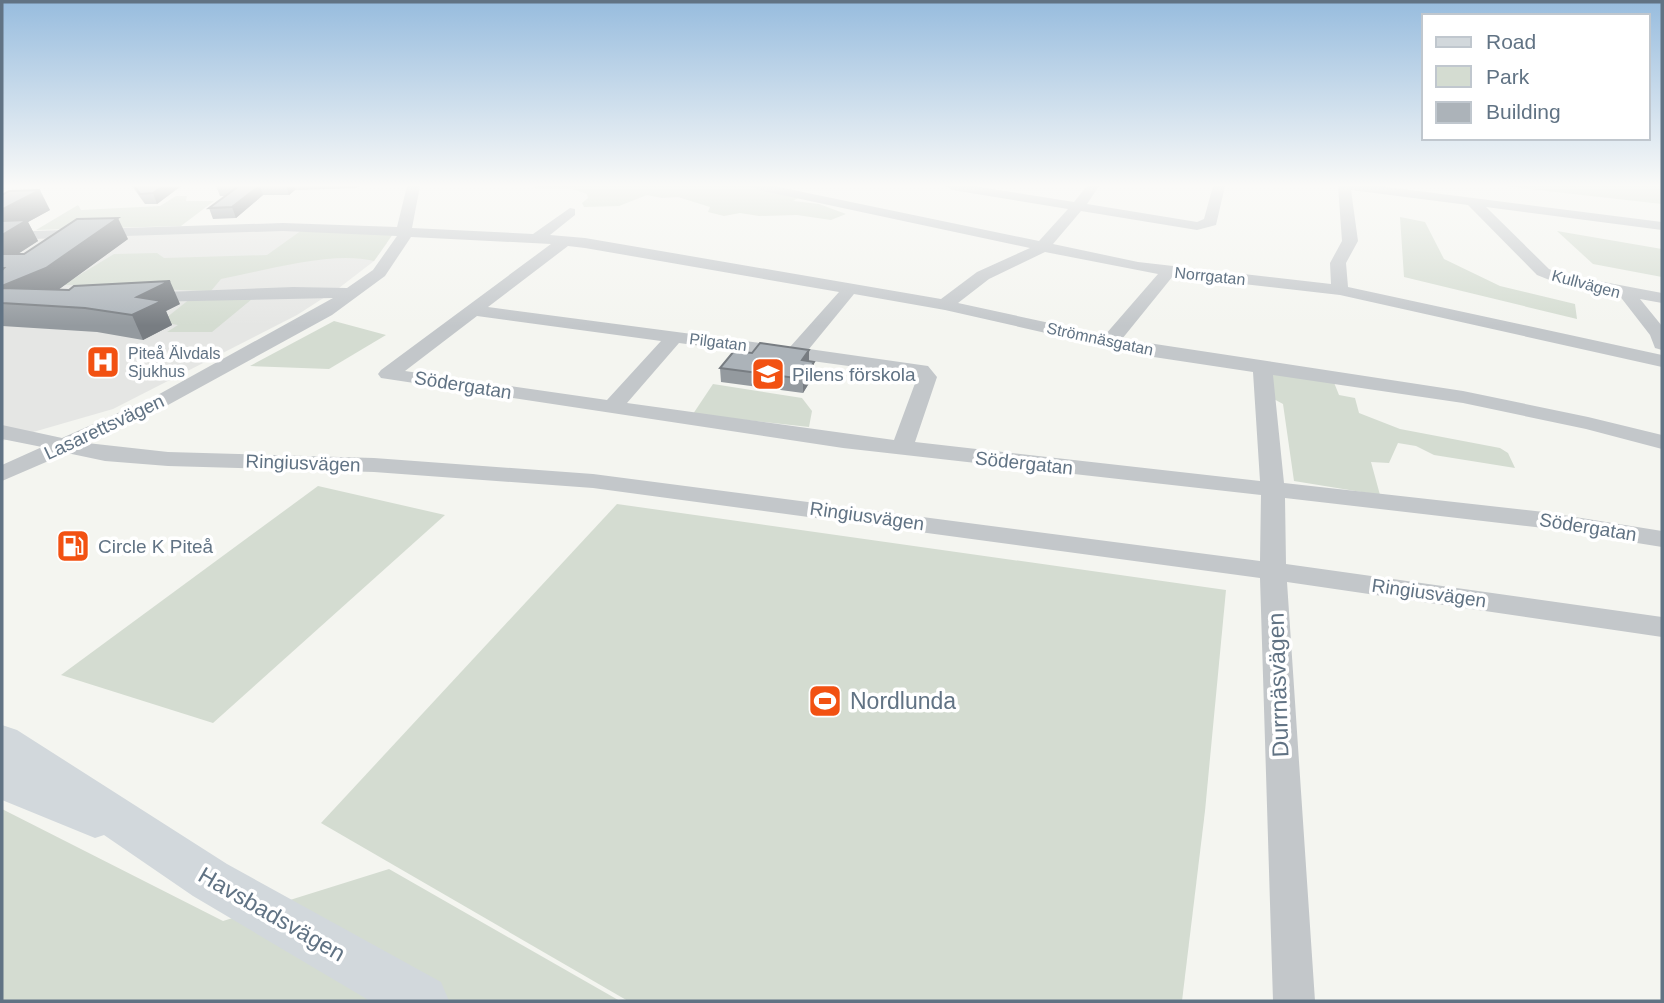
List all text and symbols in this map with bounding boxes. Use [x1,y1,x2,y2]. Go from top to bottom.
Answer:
legend [1422,14,1650,140]
text: Road [1486,30,1536,53]
text: Park [1486,65,1530,88]
text: Building [1486,100,1561,123]
street label: Norrgatan [1174,264,1246,288]
street label: Kullvägen [1550,267,1622,301]
street label: Strömnäsgatan [1045,319,1155,359]
street label: Pilgatan [688,330,748,354]
hospital icon: Piteå Älvdals Sjukhus [84,343,122,381]
place label: Piteå Älvdals Sjukhus [128,345,221,380]
school or university icon: Pilens förskola [749,355,787,393]
place label: Pilens förskola [792,364,916,385]
street label: Södergatan [413,367,513,403]
street label: Lasarettsvägen [41,390,167,464]
street label: Södergatan [974,447,1074,479]
street label: Ringiusvägen [245,450,361,476]
street label: Ringiusvägen [809,498,925,534]
street label: Södergatan [1538,509,1638,545]
fuel station icon: Circle K Piteå [54,527,92,565]
place label: Circle K Piteå [98,536,214,557]
street label: Ringiusvägen [1371,575,1487,611]
street label: Durrnäsvägen [1262,612,1294,758]
sports icon: Nordlunda [806,682,844,720]
place label: Nordlunda [850,688,956,714]
street label: Havsbadsvägen [194,862,350,966]

